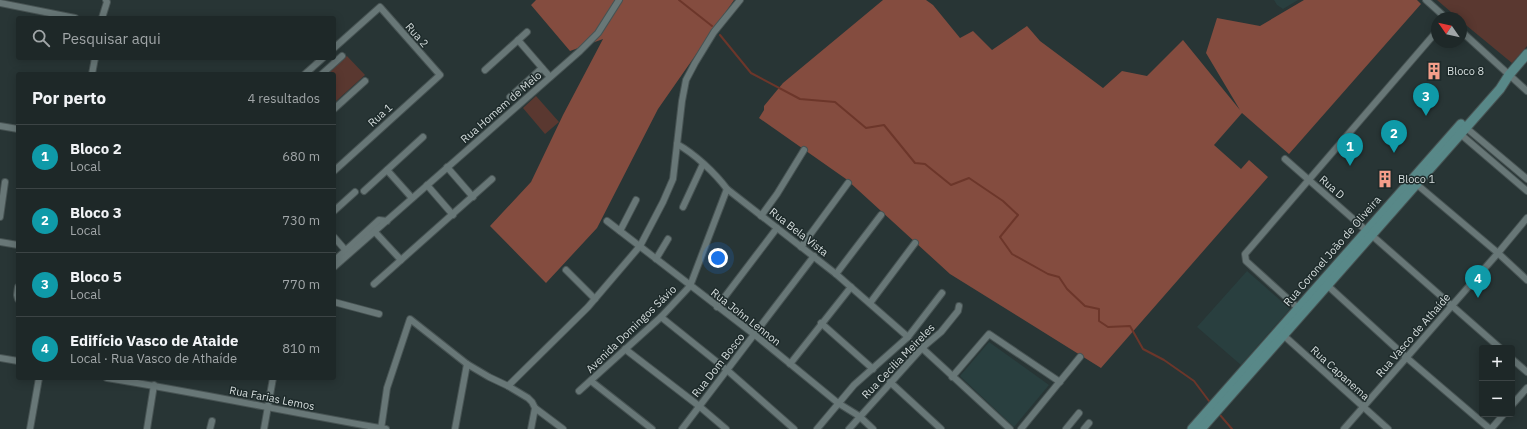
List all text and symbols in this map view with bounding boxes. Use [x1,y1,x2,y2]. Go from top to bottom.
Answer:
north arrow [1431,12,1467,48]
search box [16,16,336,60]
street label: Rua 2 [402,20,432,50]
icon: search [30,27,52,49]
text: Pesquisar aqui [62,29,161,48]
building icon: Bloco 8 [1424,61,1444,81]
place label: Bloco 8 [1447,64,1484,78]
street label: Rua Homem de Melo [458,68,544,146]
pin: 3 [1413,83,1439,116]
text: Por perto [32,87,106,109]
text: 4 resultados [247,90,320,107]
street label: Rua 1 [365,100,396,130]
pin: 2 [1381,120,1407,153]
pin: 1 [1337,133,1363,166]
text: Bloco 2 [70,139,122,158]
text: 1 [41,148,49,165]
text: 680 m [282,148,320,165]
text: Local [70,158,101,175]
building icon: Bloco 1 [1375,169,1395,189]
street label: Rua D [1316,172,1348,202]
place label: Bloco 1 [1398,172,1436,186]
street label: Rua Coronel João de Oliveira [1280,193,1384,309]
text: Bloco 3 [70,203,122,222]
street label: Rua Bela Vista [767,205,831,259]
text: 2 [41,212,49,229]
text: 730 m [282,212,320,229]
text: Local [70,222,101,239]
your location [708,248,728,268]
pin: 4 [1465,265,1491,298]
text: Bloco 5 [70,267,122,286]
text: 3 [41,276,49,293]
text: 770 m [282,276,320,293]
street label: Avenida Domingos Sávio [583,282,679,376]
street label: Rua John Lennon [708,285,784,349]
text: Local [70,286,101,303]
street label: Rua Vasco de Athaíde [1373,290,1453,380]
street label: Rua Cecília Meireles [858,320,938,402]
street label: Rua Dom Bosco [689,330,747,400]
text: Edifício Vasco de Ataide [70,331,238,350]
text: 4 [41,340,49,357]
text: 810 m [282,340,320,357]
street label: Rua Capanema [1308,343,1372,403]
map controls [1479,345,1515,417]
button: + [1479,345,1515,381]
text: Local · Rua Vasco de Athaíde [70,350,237,367]
button: − [1479,381,1515,417]
street label: Rua Farias Lemos [228,383,316,413]

